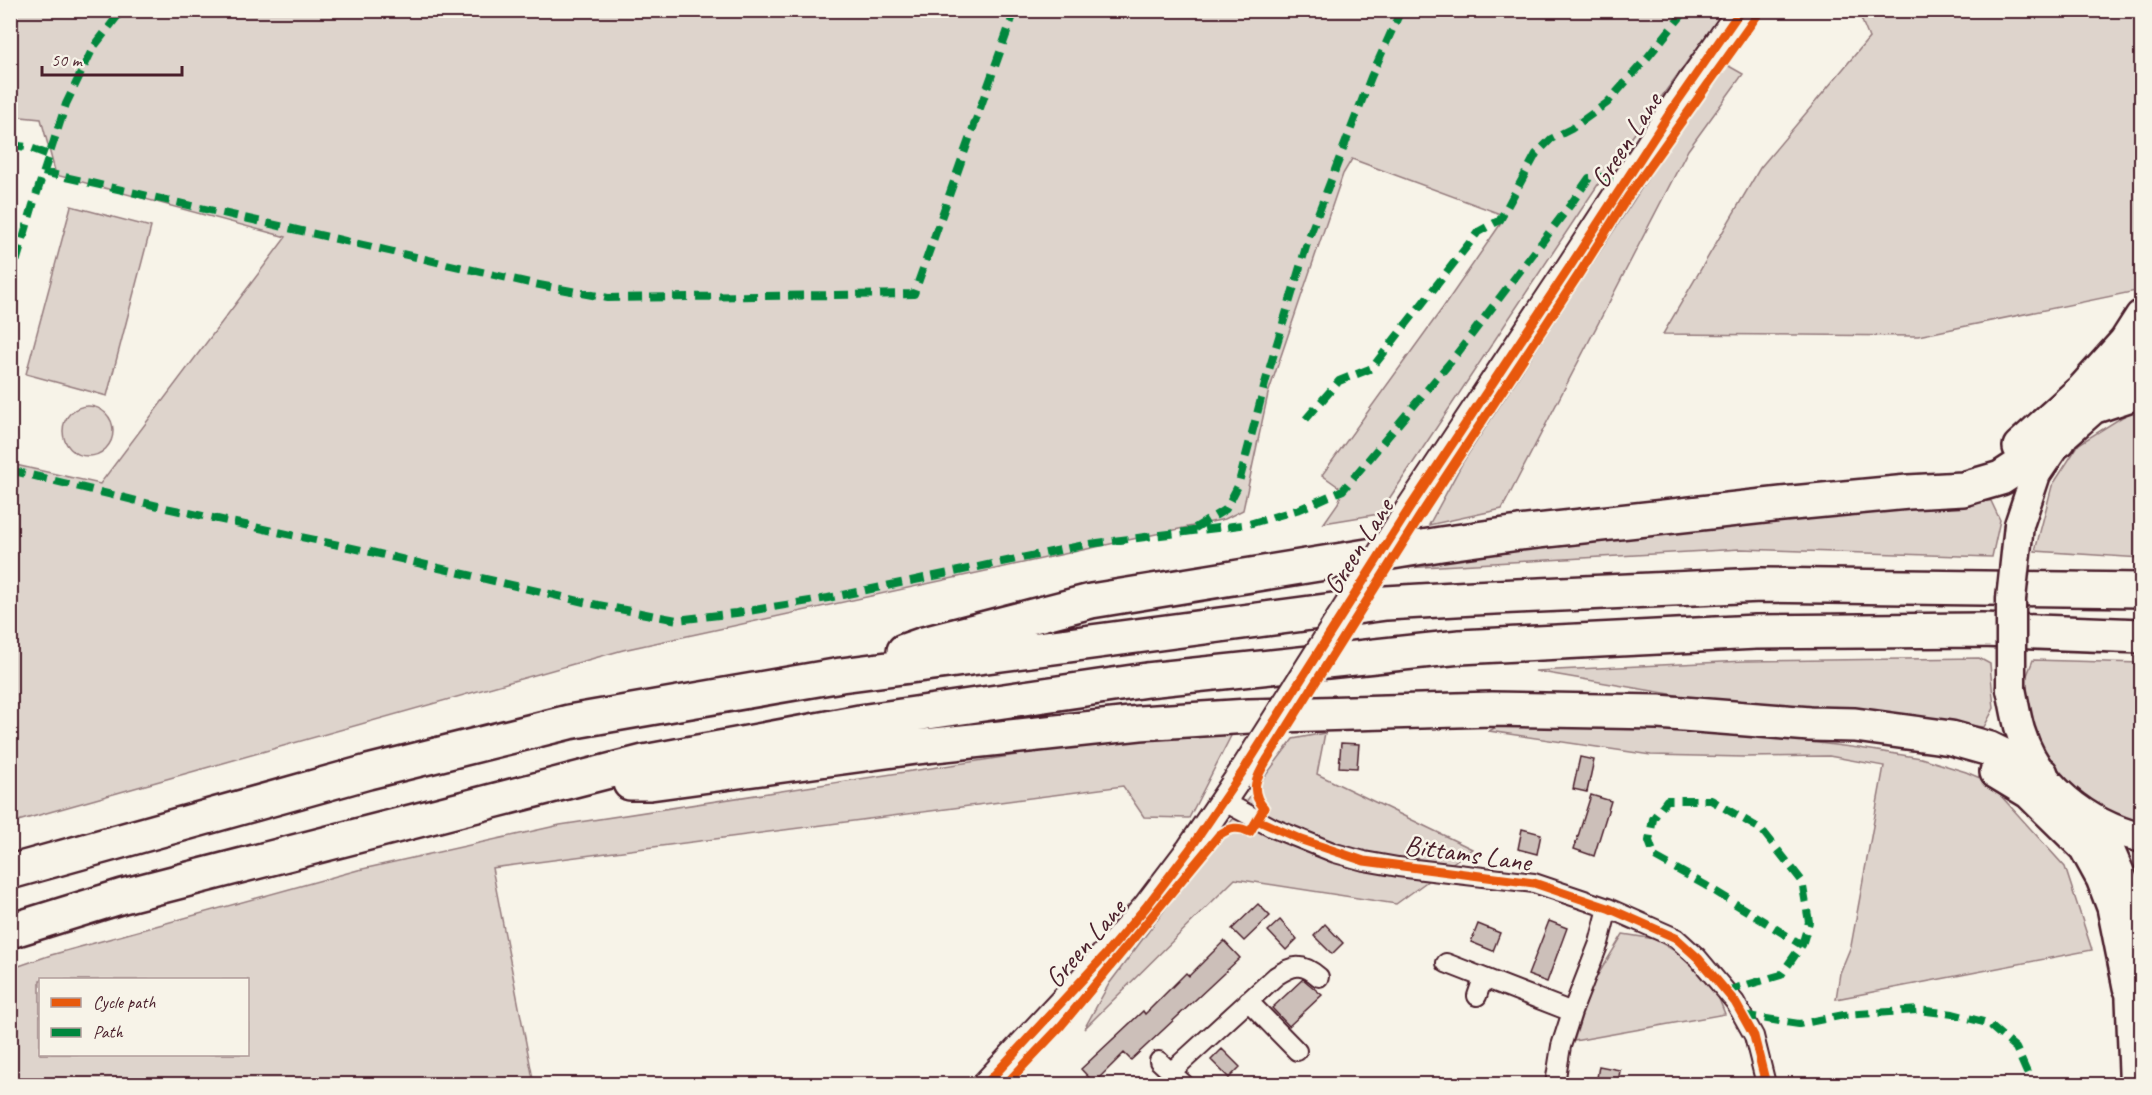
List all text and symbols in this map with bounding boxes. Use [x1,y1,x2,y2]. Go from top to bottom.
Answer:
scale bar [42,39,182,77]
text: 50 m [51,49,84,71]
street label: Green Lane [1582,84,1671,194]
street label: Green Lane [1315,490,1402,600]
street label: Bittams Lane [1403,827,1535,879]
street label: Green Lane [1037,890,1134,995]
legend [39,978,249,1056]
text: Cycle path [93,991,156,1013]
text: Path [93,1021,123,1043]

